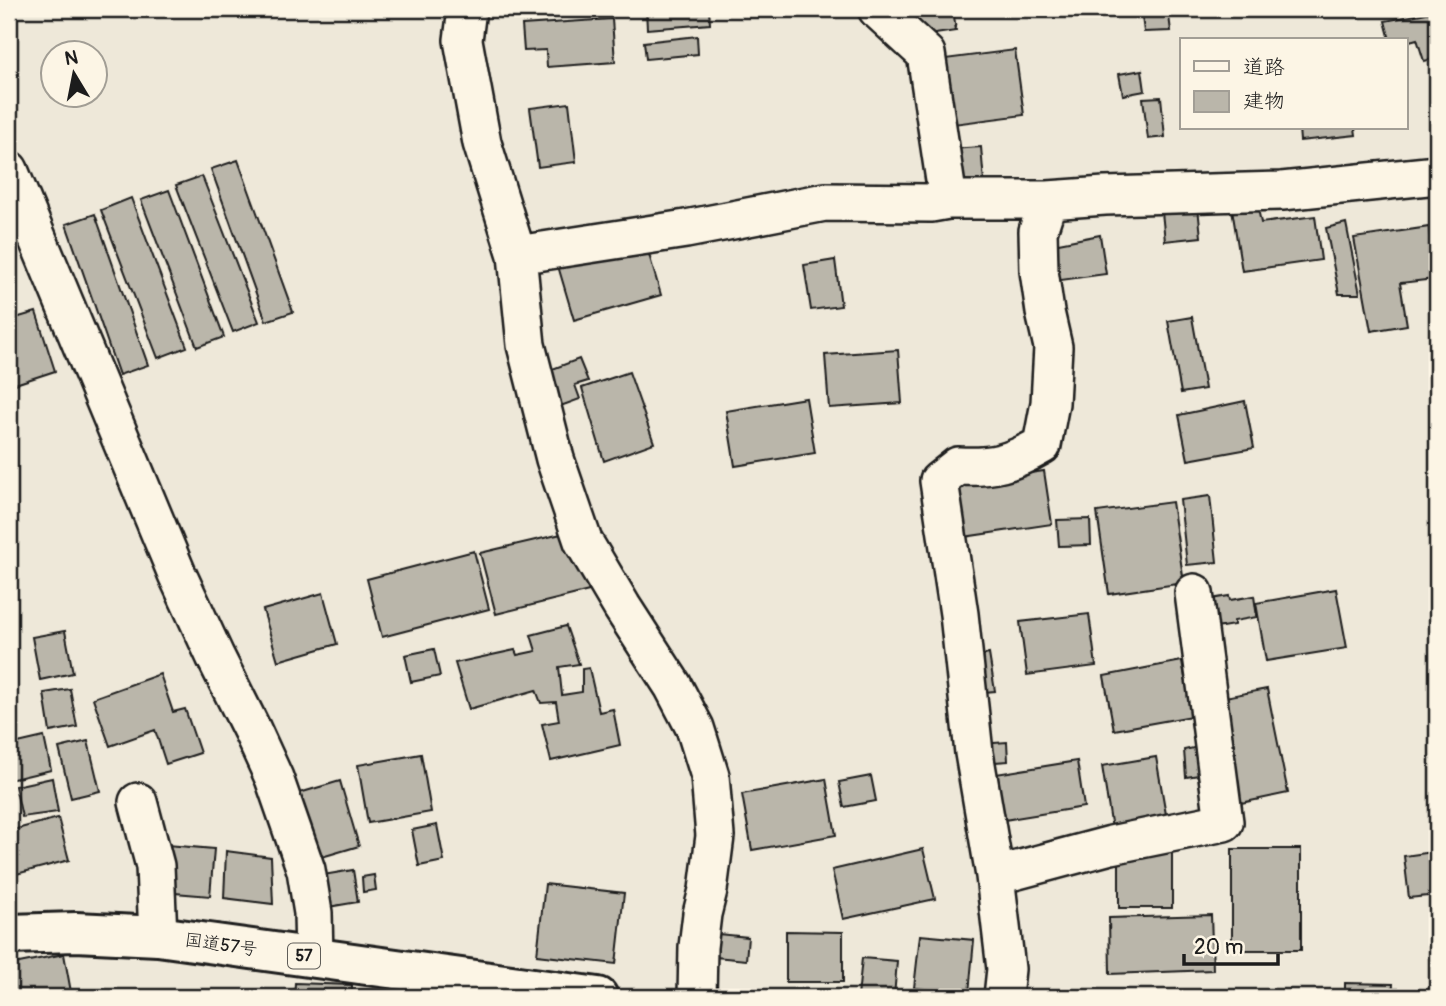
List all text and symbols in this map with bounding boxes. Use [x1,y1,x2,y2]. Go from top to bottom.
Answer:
north arrow [38,38,108,108]
legend [1180,38,1408,130]
text: N [63,45,80,71]
text: 道路 [1243,54,1285,81]
text: 建物 [1243,88,1285,115]
scale bar [1184,922,1278,966]
street label: 国道57号 [183,929,259,961]
text: 20 m [1194,934,1243,961]
road number: 57 [288,944,320,968]

